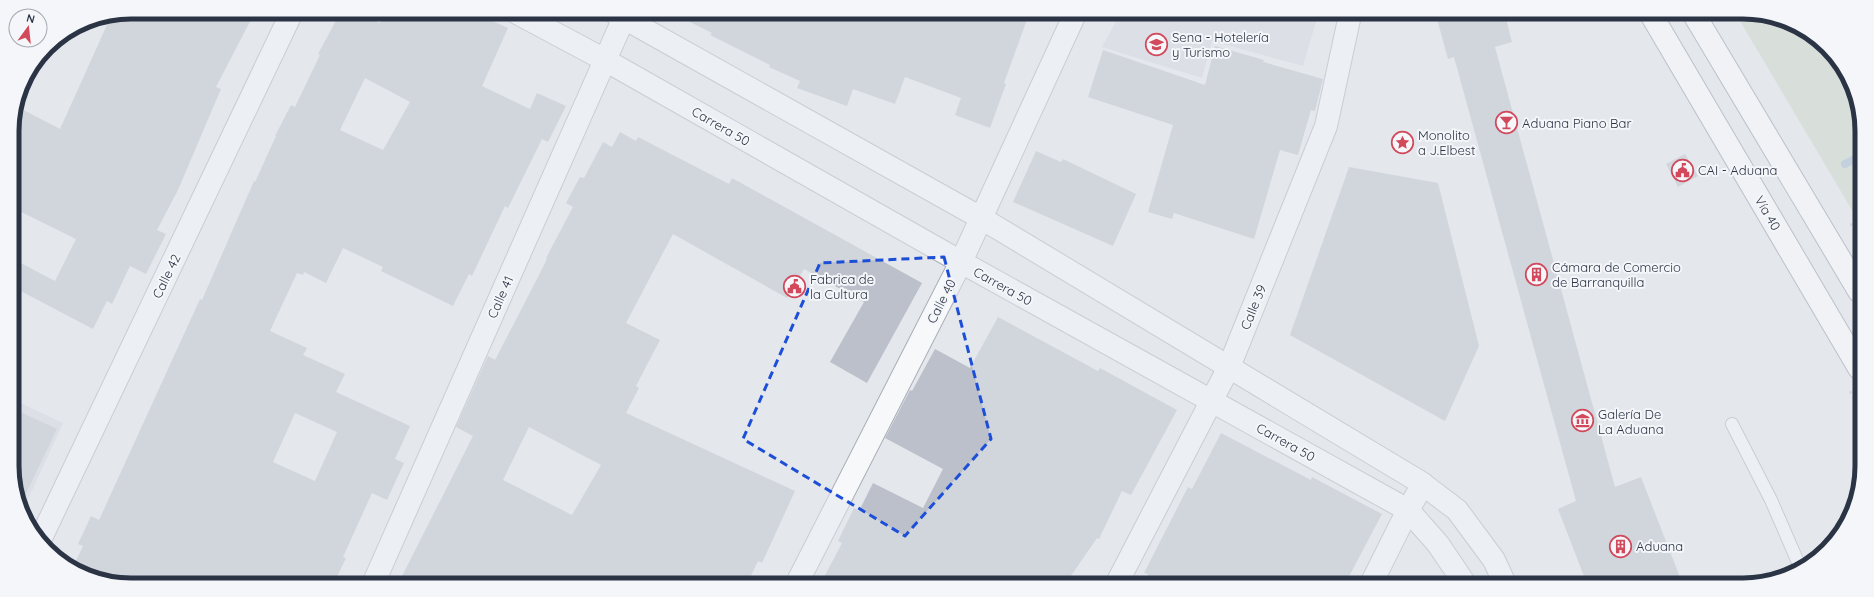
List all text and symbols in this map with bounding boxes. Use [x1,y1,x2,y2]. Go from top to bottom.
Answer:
north arrow [8,8,48,48]
text: N [25,11,36,26]
place label: Sena - Hotelería y Turismo [1172,29,1269,60]
school or university icon: Sena - Hotelería y Turismo [1144,31,1170,57]
street label: Carrera 50 [689,103,753,149]
bar icon: Aduana Piano Bar [1494,110,1520,136]
place label: Aduana Piano Bar [1522,115,1631,131]
place label: Monolito a J.Elbest [1418,127,1475,158]
place icon: Monolito a J.Elbest [1390,129,1416,155]
public building icon: CAI - Aduana [1669,157,1695,183]
place label: CAI - Aduana [1698,162,1777,178]
street label: Vía 40 [1752,193,1784,233]
street label: Calle 42 [148,251,184,301]
place label: Cámara de Comercio de Barranquilla [1552,259,1681,290]
building icon: Cámara de Comercio de Barranquilla [1523,261,1549,287]
street label: Carrera 50 [971,263,1035,309]
place label: Fabrica de la Cultura [810,271,874,302]
street label: Calle 41 [484,273,516,321]
public building icon: Fabrica de la Cultura [782,273,808,299]
street label: Calle 40 [923,276,959,326]
street label: Calle 39 [1237,282,1269,332]
place label: Galería De La Aduana [1598,406,1664,437]
museum icon: Galería De La Aduana [1569,408,1595,434]
street label: Carrera 50 [1254,419,1318,465]
building icon: Aduana [1607,533,1633,559]
place label: Aduana [1636,538,1683,554]

